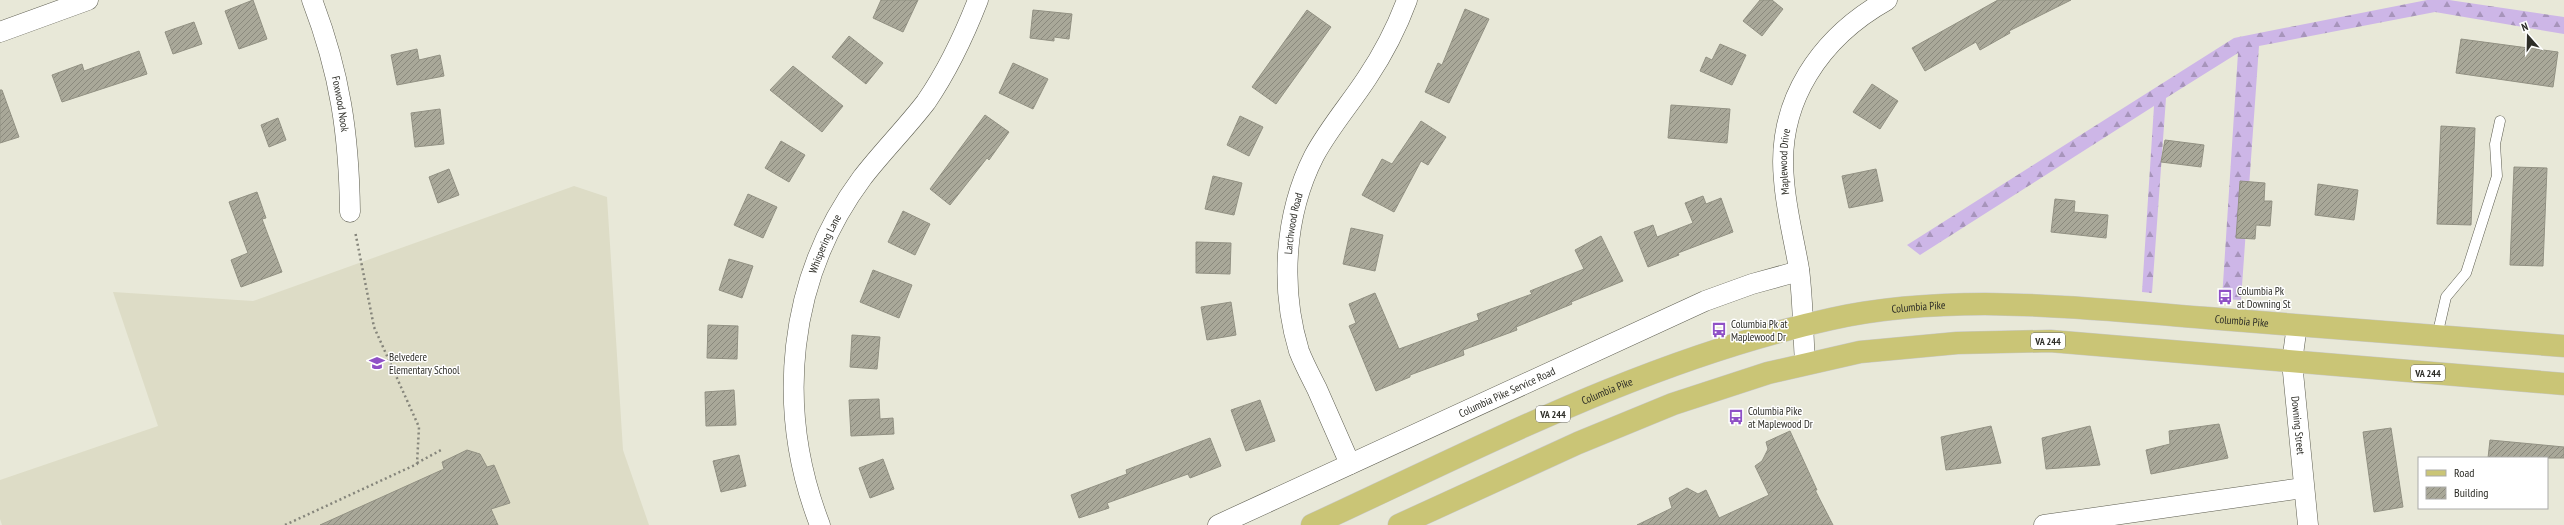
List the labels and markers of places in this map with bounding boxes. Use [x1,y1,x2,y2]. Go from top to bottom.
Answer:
place label: Columbia Pk at Downing St [2237,284,2291,311]
bus stop icon: Columbia Pk at Downing St [2216,288,2234,306]
place label: Columbia Pk at Maplewood Dr [1731,317,1788,344]
bus stop icon: Columbia Pk at Maplewood Dr [1710,321,1728,339]
place label: Belvedere Elementary School [389,350,460,377]
school or university icon: Belvedere Elementary School [368,354,386,372]
place label: Columbia Pike at Maplewood Dr [1748,404,1813,431]
bus stop icon: Columbia Pike at Maplewood Dr [1727,408,1745,426]

